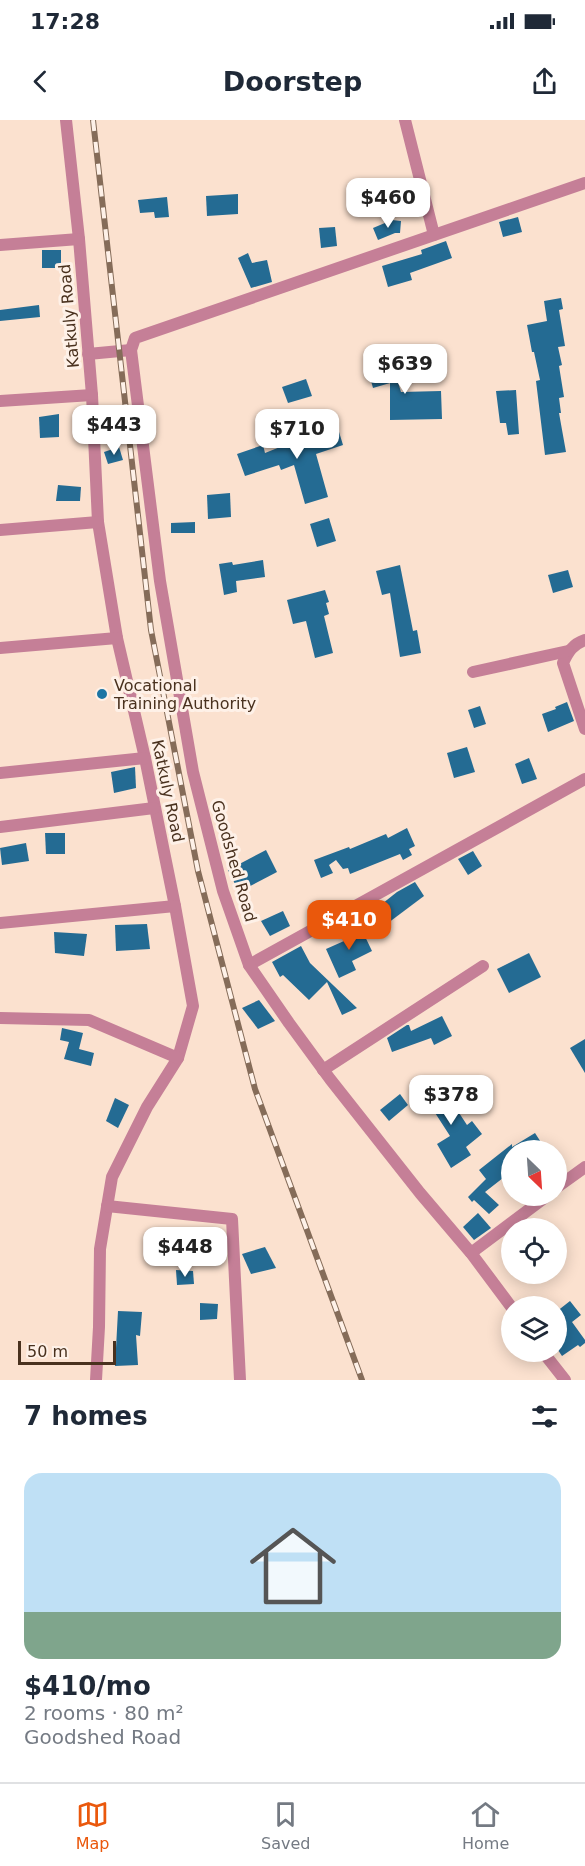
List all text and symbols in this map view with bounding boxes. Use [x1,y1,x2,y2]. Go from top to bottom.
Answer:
text: 17:28 [30,9,100,34]
icon: back [24,65,57,98]
icon: share [528,65,561,98]
text: Doorstep [223,66,362,97]
pin: $460 [352,178,424,229]
text: $460 [360,185,416,209]
street label: Katkuly Road [55,263,83,369]
pin: $639 [369,344,441,395]
text: $639 [377,351,433,375]
pin: $443 [78,405,150,456]
pin: $710 [261,409,333,460]
text: $443 [86,412,142,436]
text: $710 [269,416,325,440]
place label: Vocational Training Authority [113,676,256,713]
marker: Vocational Training Authority [95,687,109,701]
street label: Katkuly Road [148,738,188,844]
street label: Goodshed Road [208,798,260,924]
pin: $410 [313,900,385,951]
text: $410 [321,907,377,931]
pin: $378 [415,1075,487,1126]
text: $378 [423,1082,479,1106]
north arrow [501,1140,567,1206]
map controls [501,1140,567,1362]
button: locate [501,1218,567,1284]
pin: $448 [149,1227,221,1278]
text: $448 [157,1234,213,1258]
button: layers [501,1296,567,1362]
scale bar [18,1338,116,1366]
text: 50 m [27,1342,68,1361]
icon: filters [528,1400,561,1433]
text: 7 homes [24,1401,148,1431]
icon: home [239,1512,347,1620]
text: $410/mo [24,1671,151,1701]
text: 2 rooms · 80 m² [24,1701,184,1725]
text: Goodshed Road [24,1725,181,1749]
tab: Map [76,1798,110,1853]
tab: Saved [261,1798,310,1853]
tab: Home [462,1798,509,1853]

